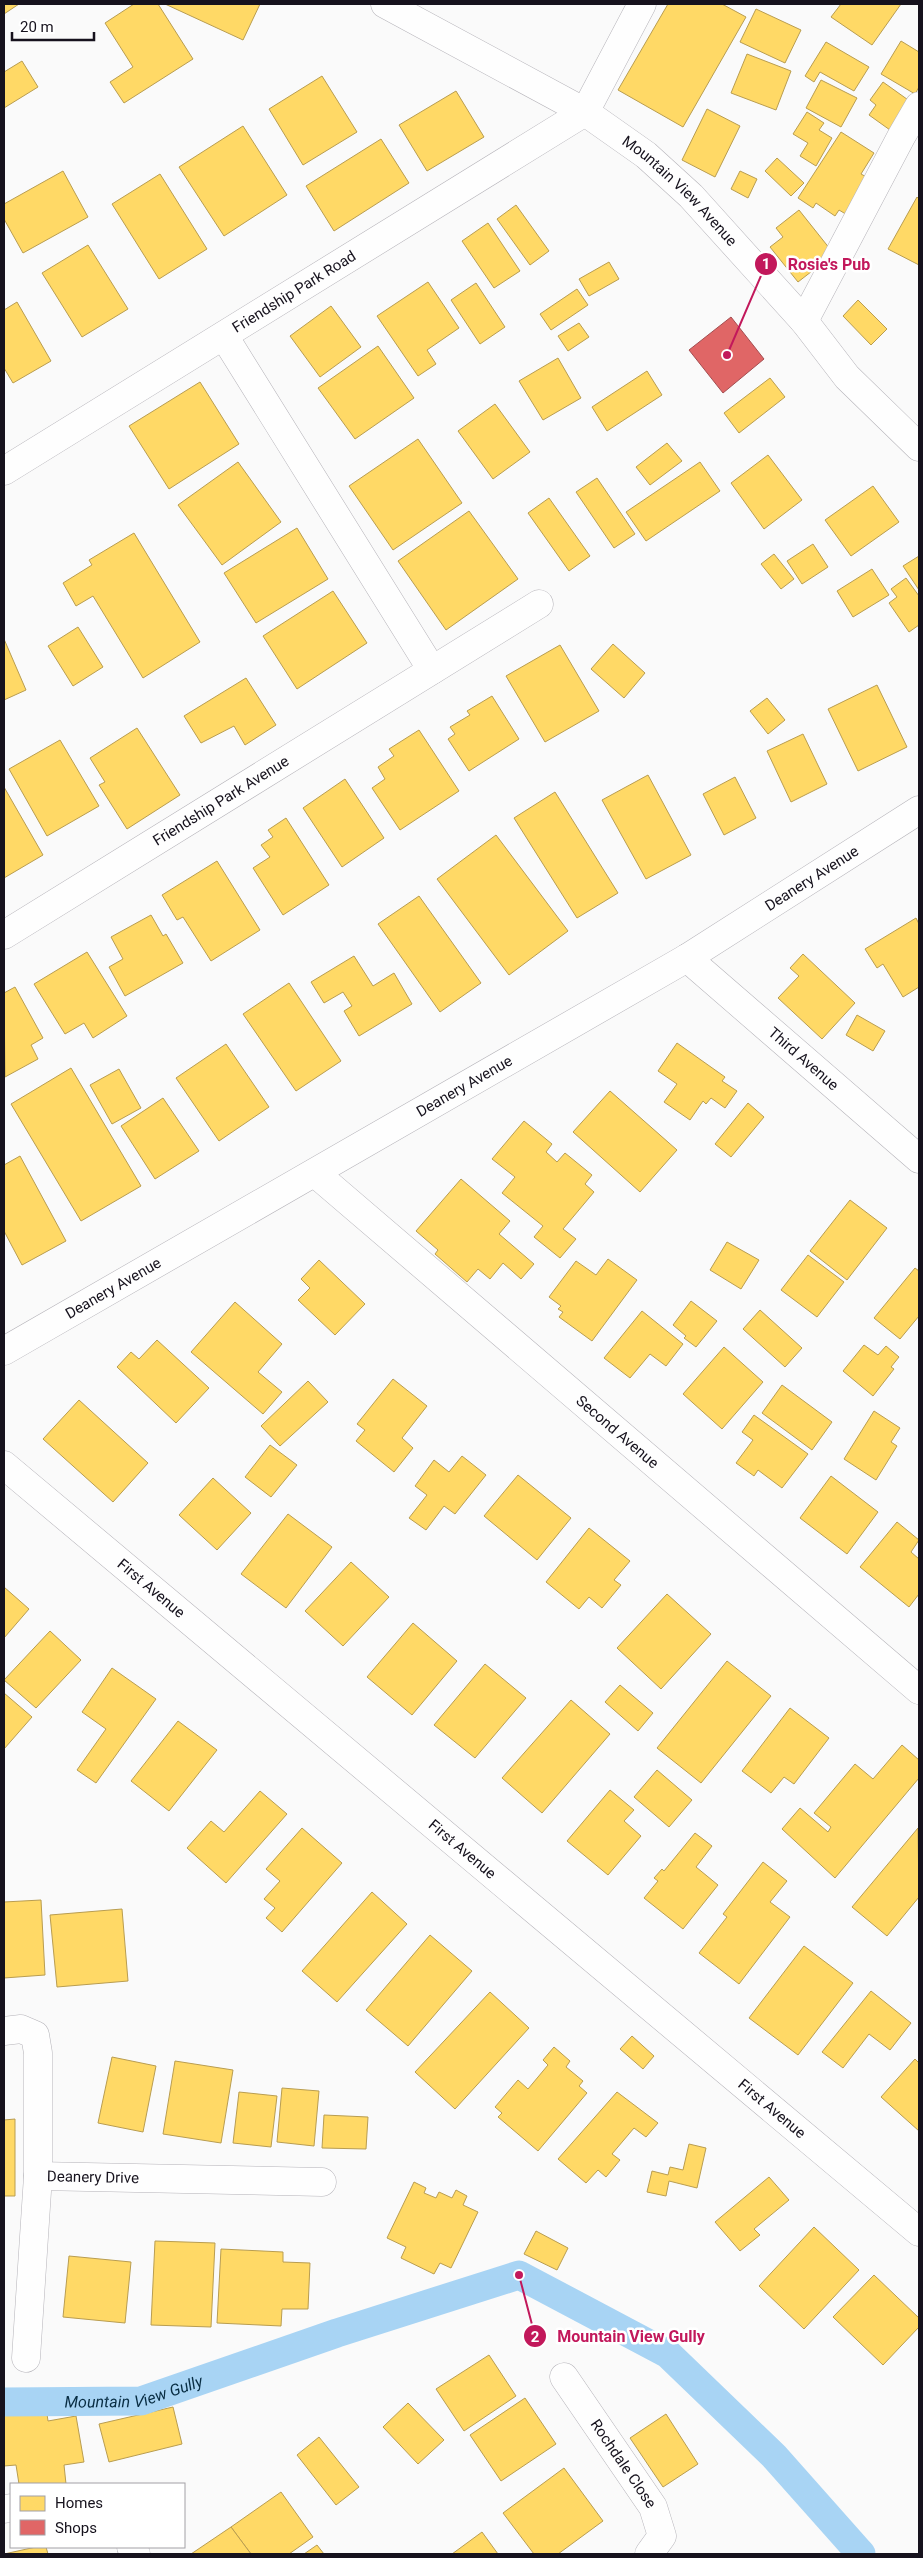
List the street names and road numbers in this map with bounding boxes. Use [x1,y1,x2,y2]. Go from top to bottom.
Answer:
street label: Mountain View Avenue [619,132,741,250]
street label: Friendship Park Road [229,247,359,337]
street label: Friendship Park Avenue [150,752,292,850]
street label: Deanery Avenue [762,842,862,915]
street label: Third Avenue [765,1024,842,1094]
street label: Deanery Avenue [413,1052,515,1121]
street label: Deanery Avenue [62,1254,164,1323]
street label: Second Avenue [572,1392,662,1472]
street label: First Avenue [114,1555,189,1622]
street label: First Avenue [425,1816,500,1883]
street label: First Avenue [734,2075,809,2142]
street label: Deanery Drive [47,2167,139,2187]
street label: Rochdale Close [587,2416,660,2512]

